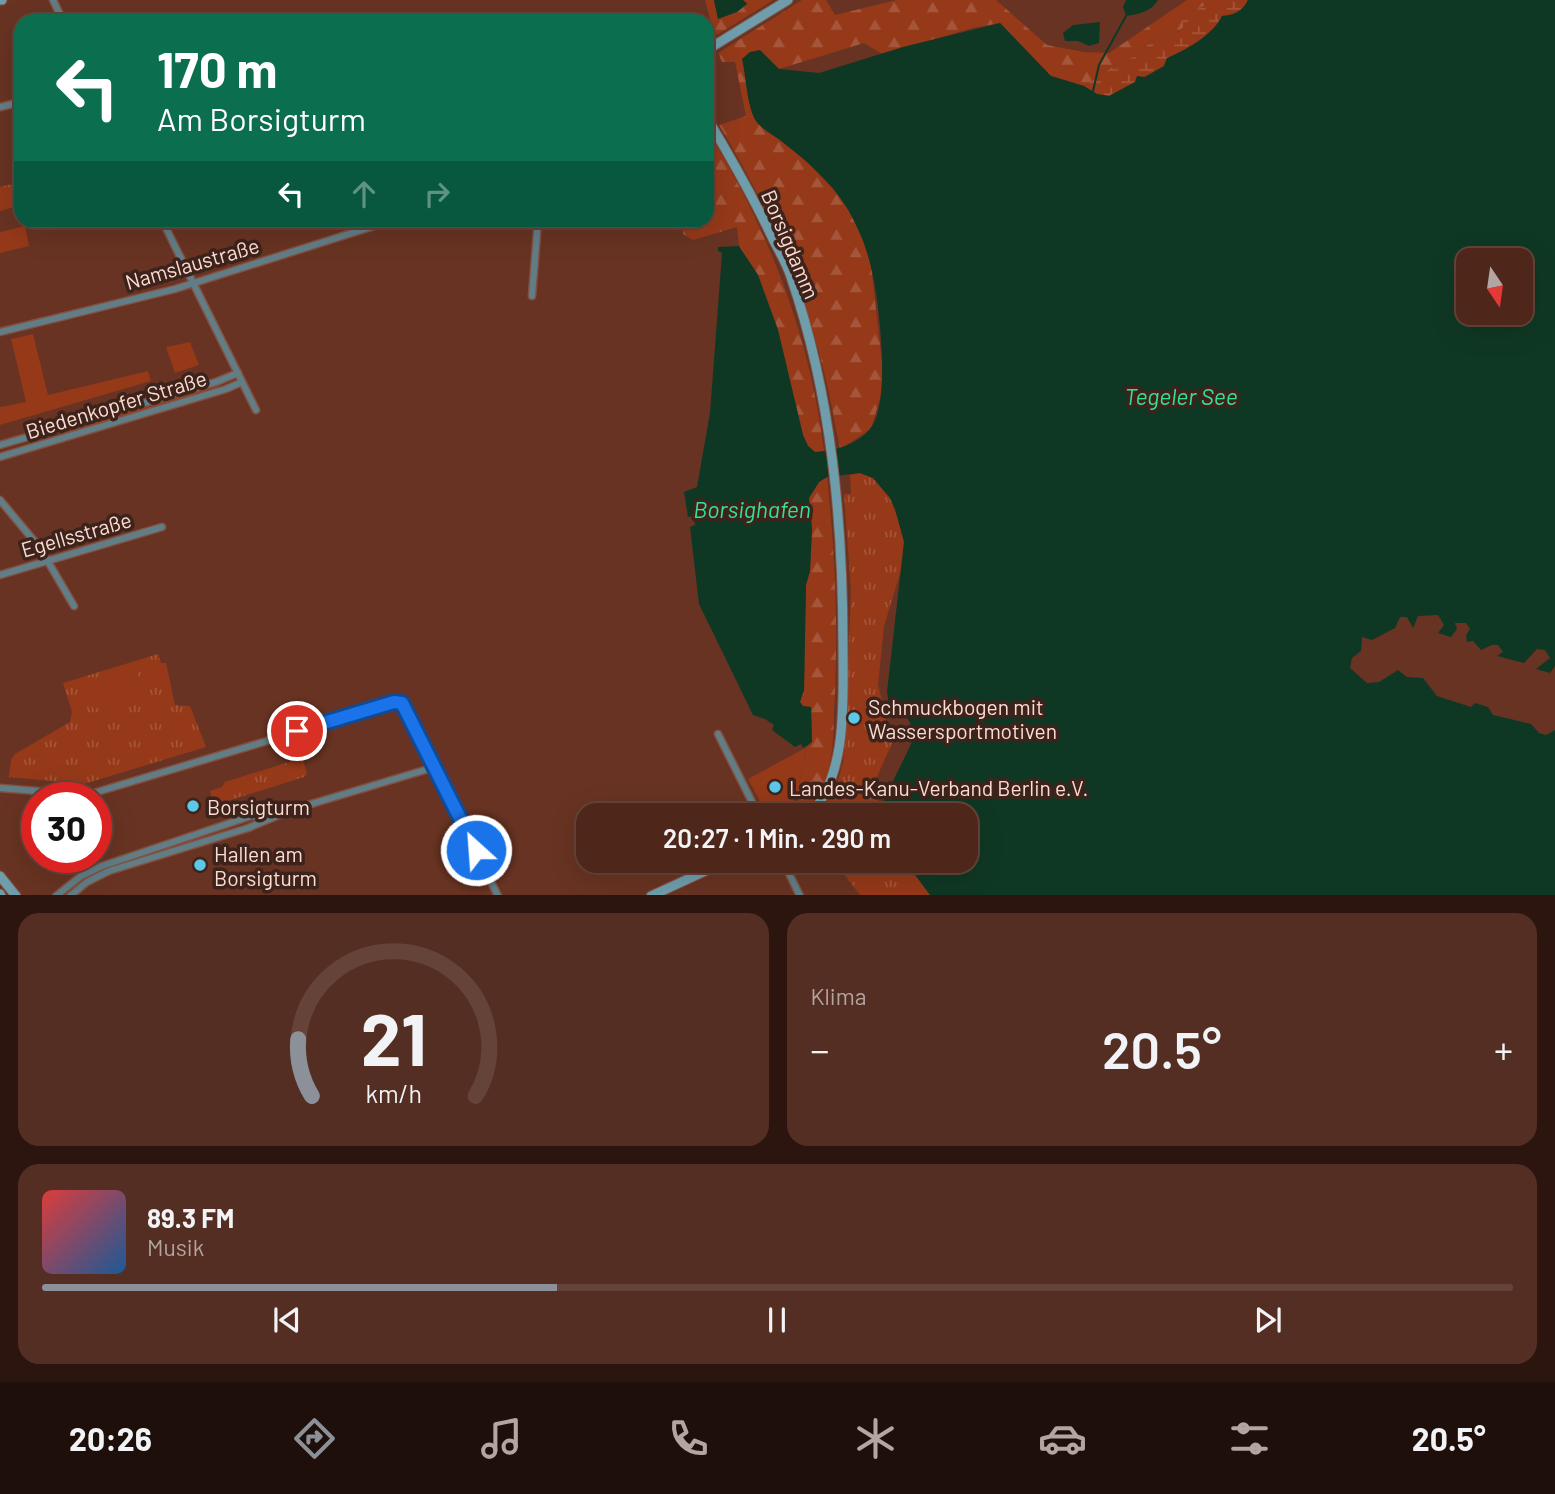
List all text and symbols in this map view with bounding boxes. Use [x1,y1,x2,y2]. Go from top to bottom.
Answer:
text: 170 m [157,39,277,98]
icon: left [42,42,133,133]
text: Am Borsigturm [157,99,366,137]
icon: left [272,175,310,213]
icon: ahead [345,175,383,213]
icon: right [418,175,456,213]
street label: Borsigdamm [757,186,825,302]
street label: Namslaustraße [122,232,262,294]
north arrow [1456,248,1533,326]
map controls [1456,248,1533,325]
street label: Biedenkopfer Straße [23,365,209,443]
water label: Tegeler See [1124,382,1238,410]
water label: Borsighafen [693,495,811,523]
street label: Egellsstraße [18,506,134,562]
place label: Schmuckbogen mit Wassersportmotiven [868,694,1057,743]
pin [267,701,327,761]
marker: Schmuckbogen mit Wassersportmotiven [846,710,862,726]
icon: arrive [278,712,316,750]
place label: Landes-Kanu-Verband Berlin e.V. [789,775,1088,800]
marker: Landes-Kanu-Verband Berlin e.V. [767,779,783,795]
speed limit sign: 30 [21,782,112,873]
place label: Borsigturm [207,794,310,819]
marker: Borsigturm [185,798,201,814]
position arrow [439,813,513,887]
text: 20:27 · 1 Min. · 290 m [663,822,891,853]
place label: Hallen am Borsigturm [214,841,317,890]
marker: Hallen am Borsigturm [192,857,208,873]
text: Klima [811,982,866,1010]
text: 21 [360,993,426,1081]
text: 20.5° [1102,1017,1222,1079]
text: − [811,1026,830,1072]
text: + [1494,1026,1513,1072]
text: km/h [365,1077,422,1107]
text: 89.3 FM [147,1202,234,1233]
text: Musik [147,1233,204,1261]
icon: previous [268,1301,306,1339]
icon: pause [758,1301,796,1339]
icon: next [1249,1301,1287,1339]
icon: directions [290,1414,339,1463]
icon: music [477,1414,526,1463]
icon: phone [664,1414,713,1463]
icon: climate [851,1414,900,1463]
icon: car [1038,1414,1087,1463]
icon: filters [1225,1414,1274,1463]
text: 20:26 [69,1419,152,1457]
text: 20.5° [1412,1419,1486,1457]

